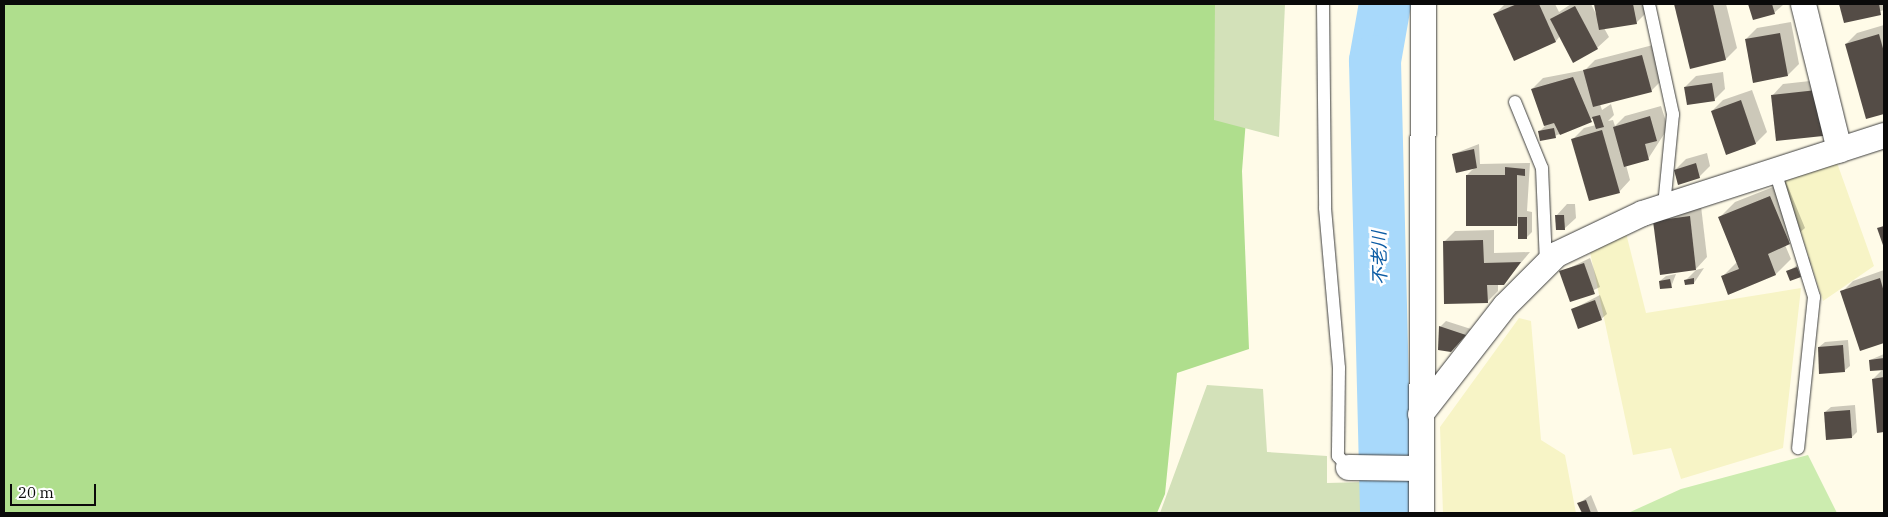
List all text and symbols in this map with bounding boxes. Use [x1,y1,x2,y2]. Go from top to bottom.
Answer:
water label: 不老川 [1369,231,1391,285]
scale bar [12,474,99,506]
text: 20 m [18,483,54,502]

